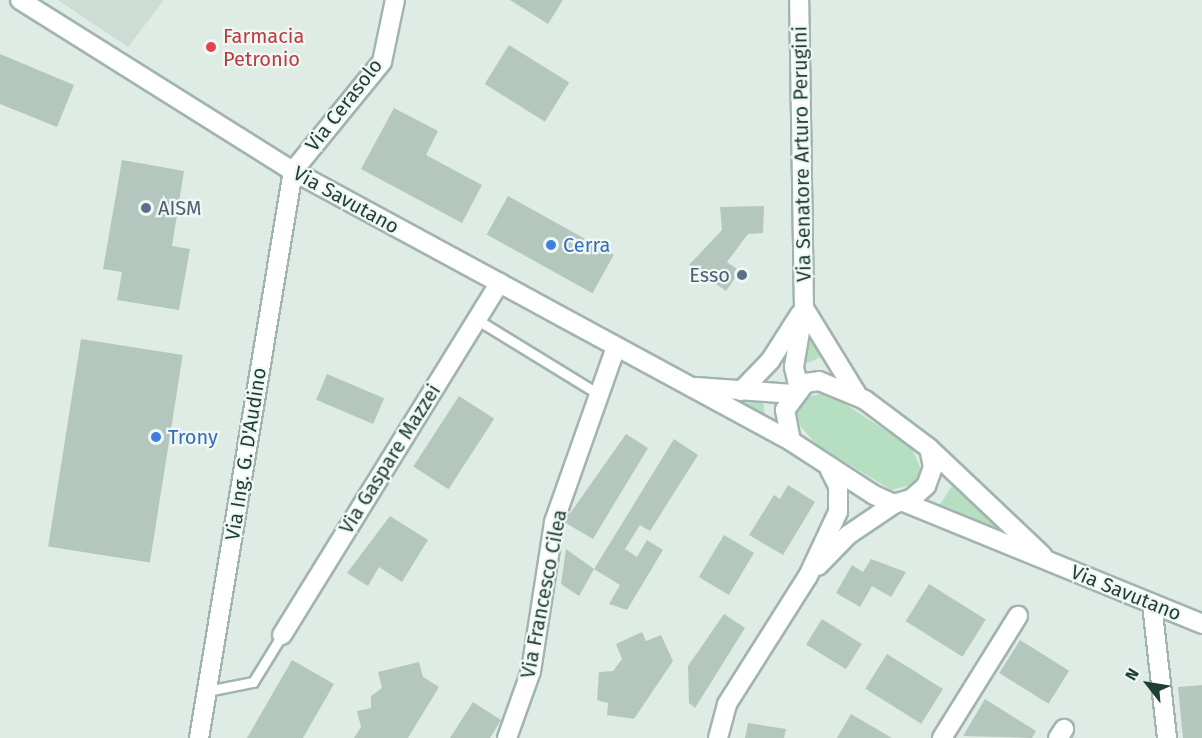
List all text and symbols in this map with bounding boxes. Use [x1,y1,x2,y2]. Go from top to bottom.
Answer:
place label: Farmacia Petronio [223,24,304,71]
street label: Via Senatore Arturo Perugini [788,26,816,282]
marker: Farmacia Petronio [204,40,218,54]
street label: Via Cerasolo [300,54,388,156]
street label: Via Savutano [289,161,403,239]
place label: AISM [158,196,202,220]
marker: AISM [139,201,153,215]
place label: Cerra [563,233,610,257]
marker: Cerra [544,238,558,252]
place label: Esso [689,263,730,287]
marker: Esso [735,268,749,282]
street label: Via Ing. G. D'Audino [220,366,272,542]
street label: Via Gaspare Mazzei [334,380,446,538]
place label: Trony [168,425,218,449]
marker: Trony [149,430,163,444]
street label: Via Francesco Cilea [516,508,572,680]
street label: Via Savutano [1067,560,1185,626]
north arrow [1118,654,1178,714]
text: N [1121,665,1143,684]

